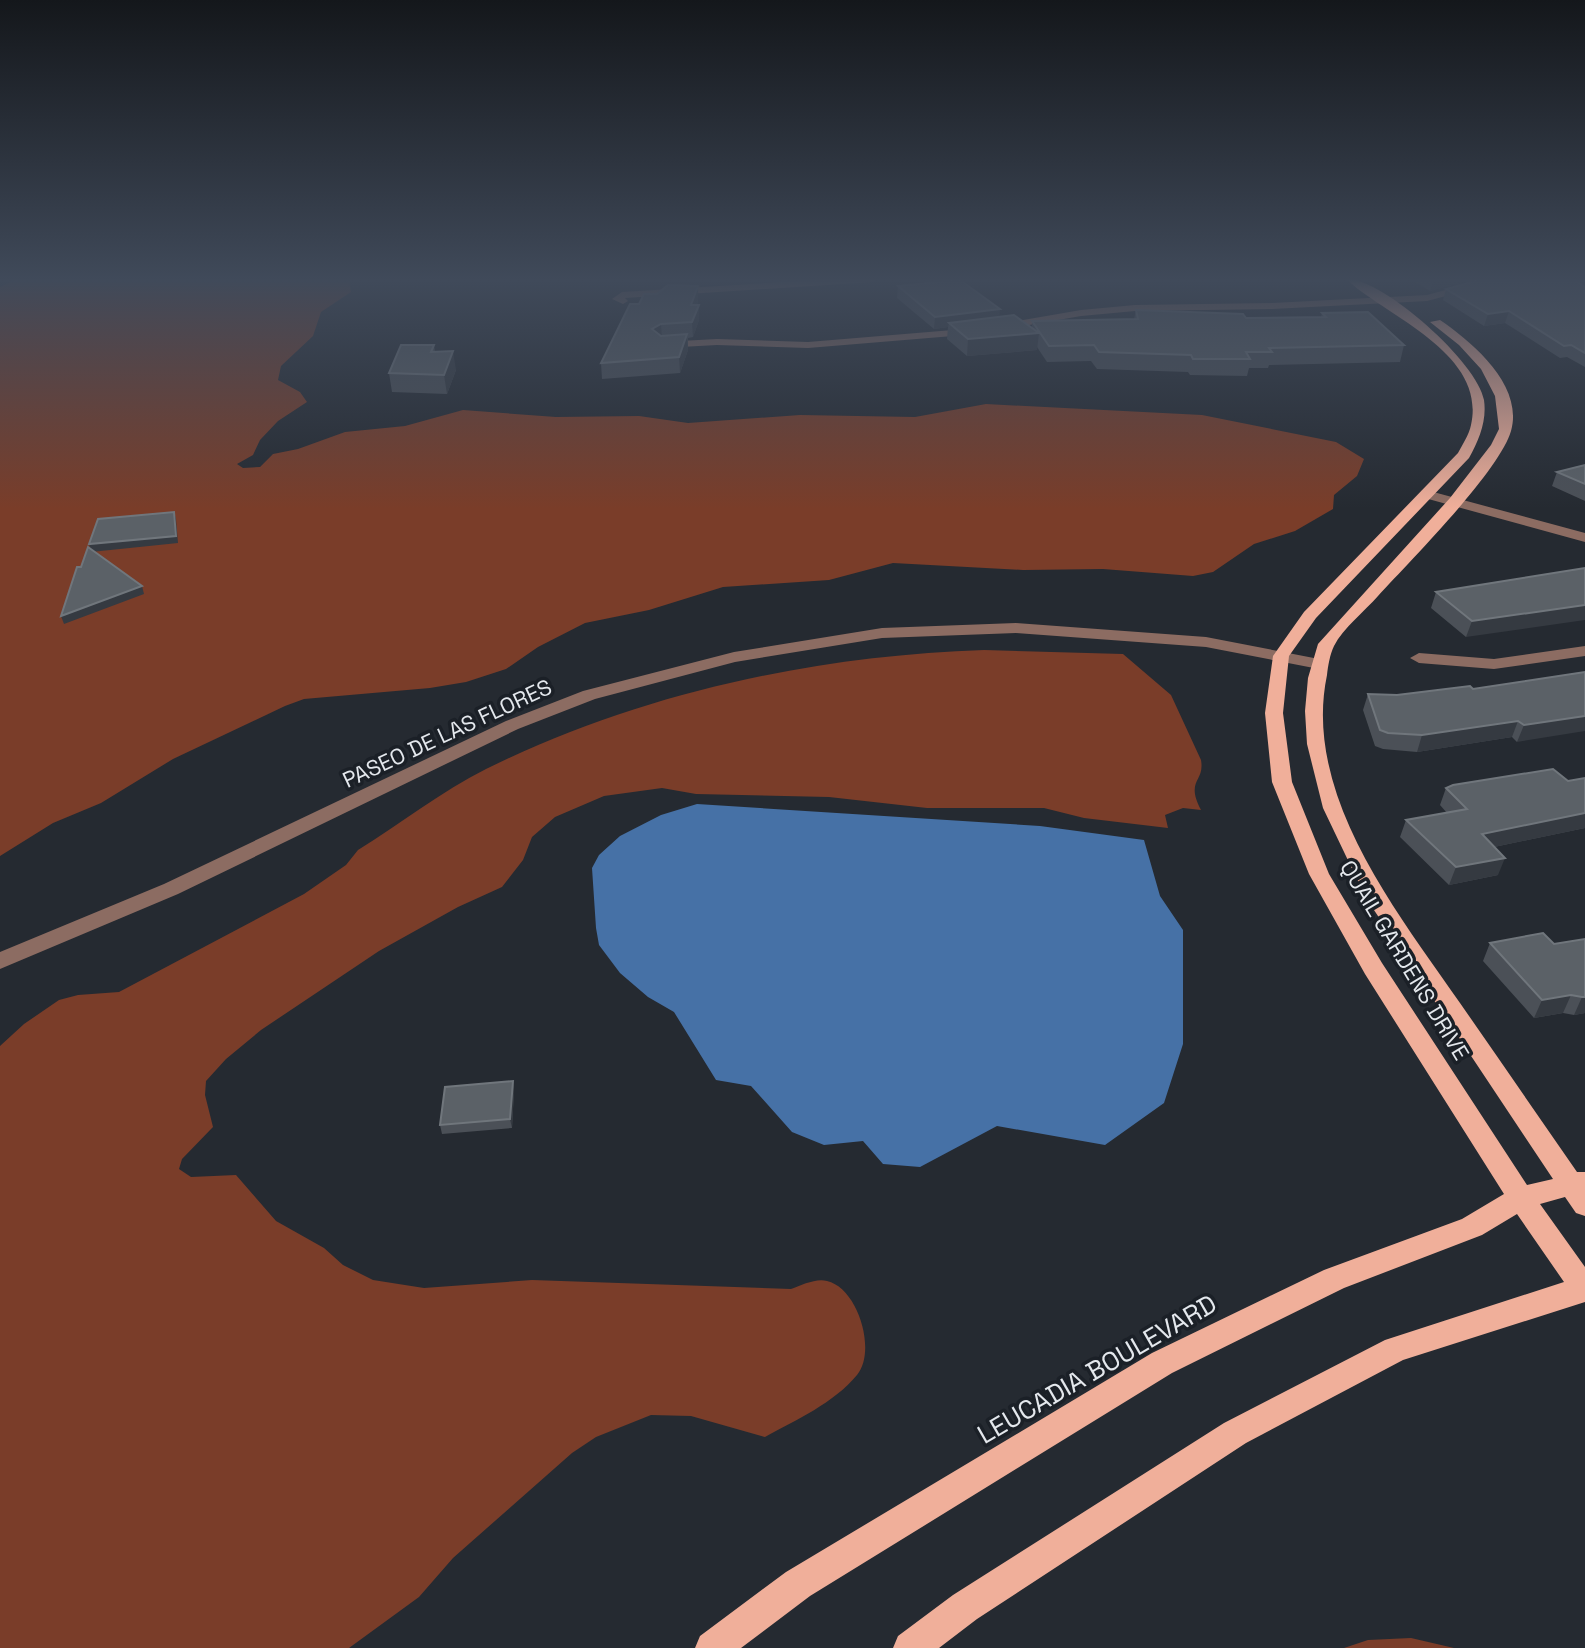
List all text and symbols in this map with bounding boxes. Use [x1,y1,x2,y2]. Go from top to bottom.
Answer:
street label: PASEO DE LAS FLORES [338,672,556,794]
street label: QUAIL GARDENS DRIVE [1334,855,1476,1065]
street label: LEUCADIA BOULEVARD [971,1287,1223,1451]

